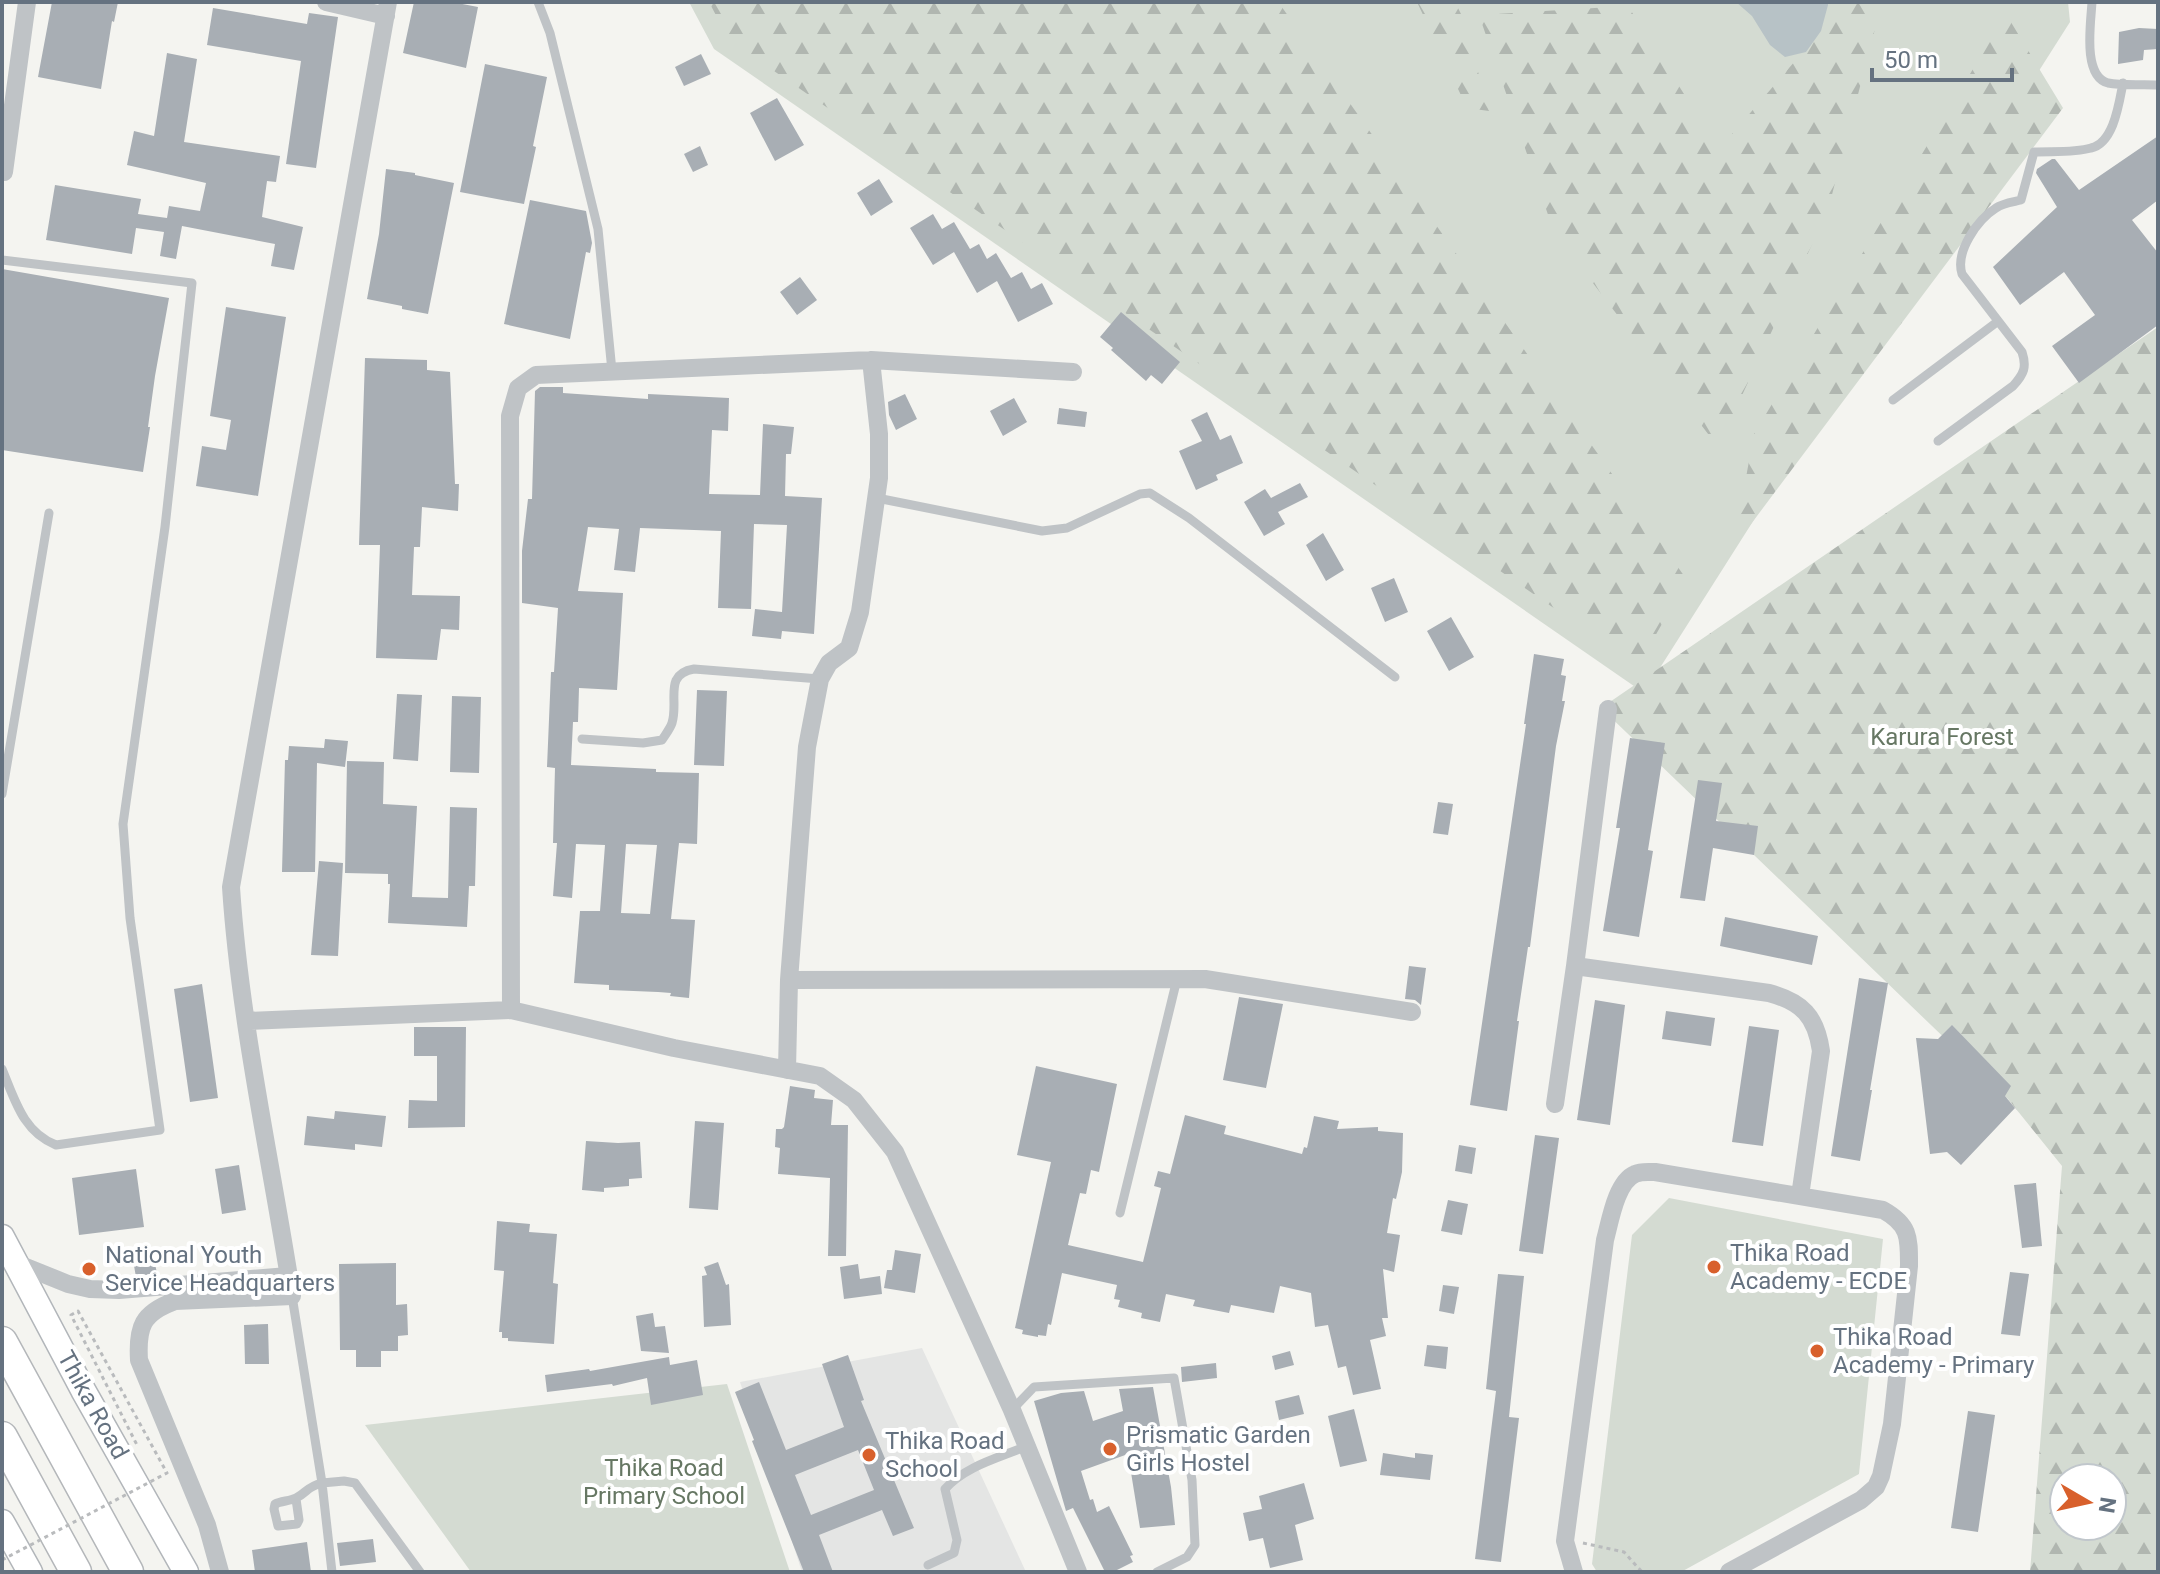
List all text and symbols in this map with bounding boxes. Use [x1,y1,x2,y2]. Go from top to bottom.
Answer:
scale bar [1872,32,2012,82]
text: 50 m [1884,46,1938,74]
park label: Karura Forest [1870,723,2014,751]
place label: Thika Road Academy - ECDE [1730,1239,1907,1295]
place label: National Youth Service Headquarters [105,1241,335,1297]
marker: Thika Road Academy - ECDE [1705,1258,1723,1276]
marker: National Youth Service Headquarters [80,1260,98,1278]
place label: Thika Road Academy - Primary [1833,1323,2035,1379]
marker: Thika Road Academy - Primary [1808,1342,1826,1360]
street label: Thika Road [52,1346,134,1464]
place label: Prismatic Garden Girls Hostel [1126,1421,1311,1477]
place label: Thika Road School [885,1427,1005,1483]
marker: Prismatic Garden Girls Hostel [1101,1440,1119,1458]
marker: Thika Road School [860,1446,878,1464]
park label: Thika Road Primary School [583,1454,745,1510]
north arrow [2048,1462,2128,1542]
text: N [2094,1495,2121,1515]

